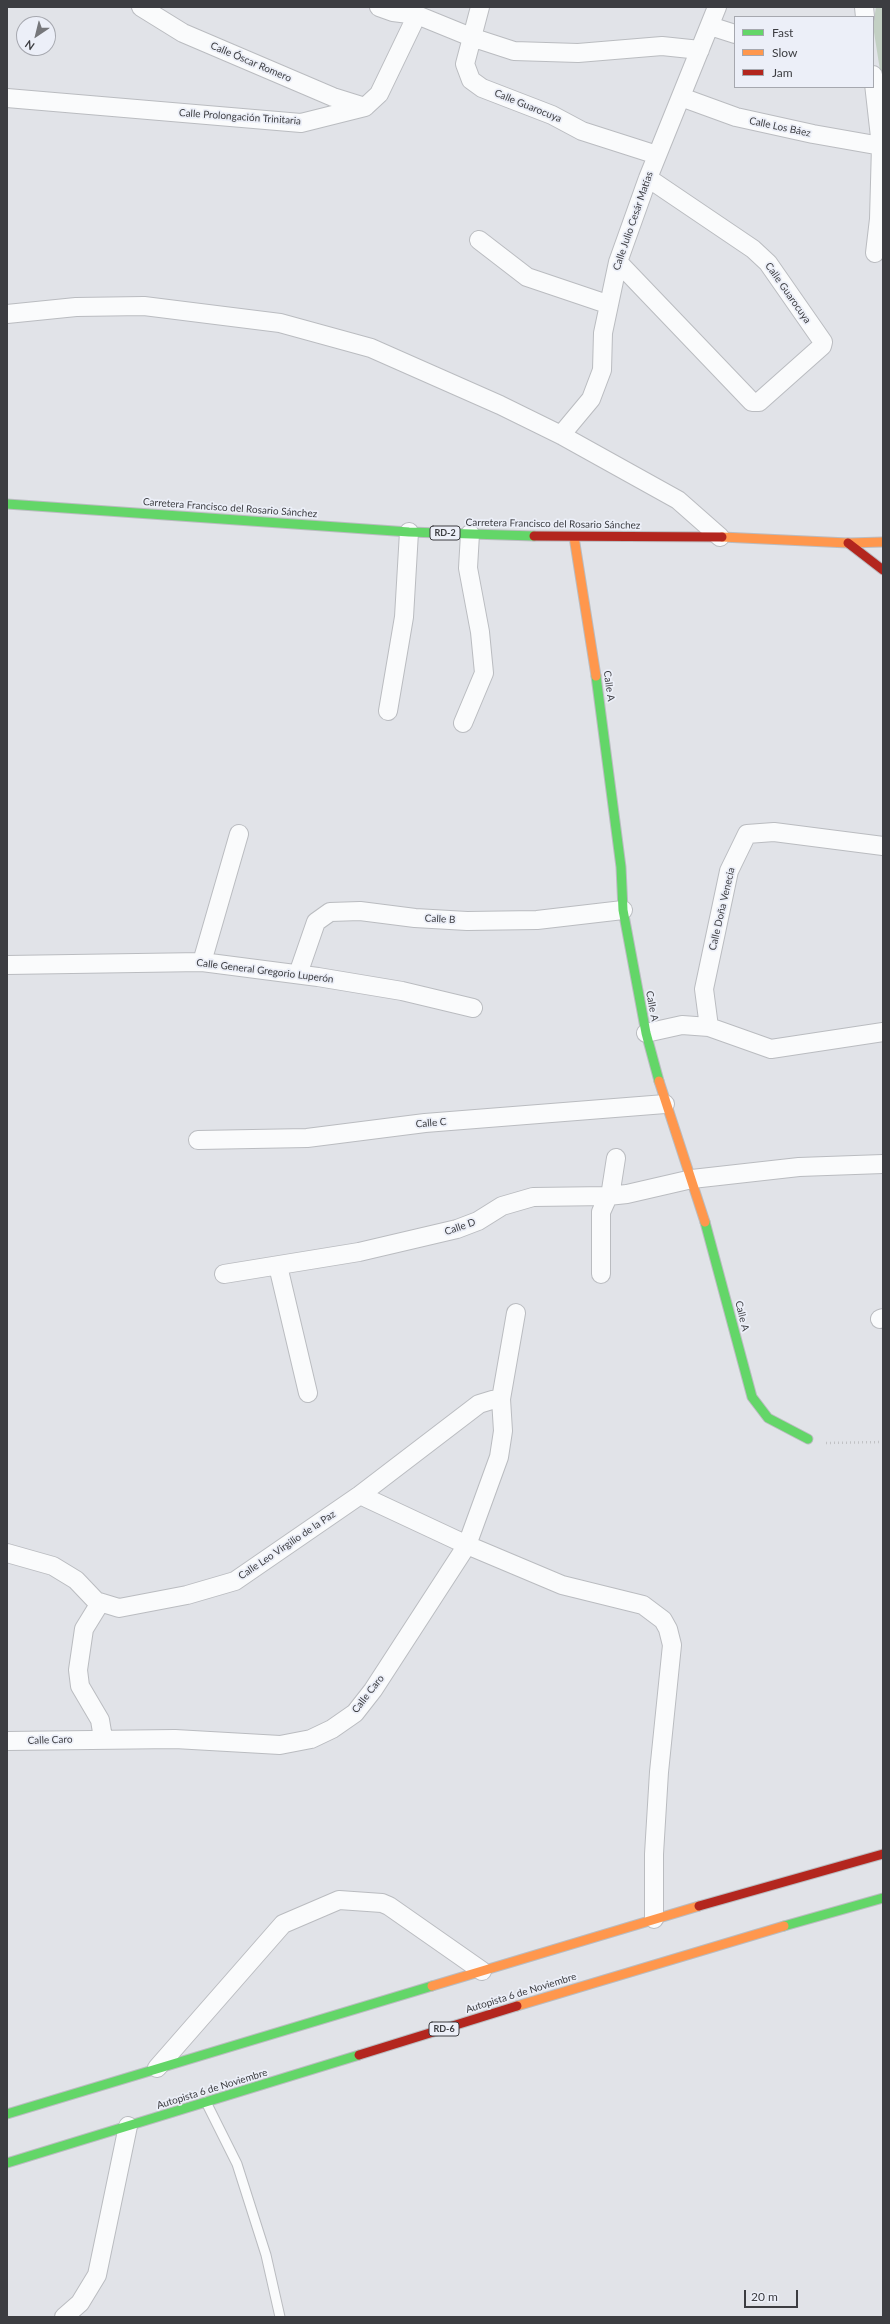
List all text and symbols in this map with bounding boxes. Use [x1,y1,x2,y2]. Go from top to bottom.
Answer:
north arrow [16,16,56,56]
legend [734,16,874,88]
text: Fast [772,25,793,40]
text: N [22,38,37,53]
street label: Calle Óscar Romero [209,40,293,84]
text: Slow [772,45,797,60]
text: Jam [772,65,793,80]
street label: Calle Guarocuya [493,87,563,125]
street label: Calle Prolongación Trinitaria [179,107,301,127]
street label: Calle Los Báez [748,115,812,139]
street label: Calle Julio Cesár Matías [610,170,656,272]
street label: Calle Guarocuya [763,260,813,326]
street label: Carretera Francisco del Rosario Sánchez [142,496,318,520]
street label: Carretera Francisco del Rosario Sánchez [466,516,640,532]
road number: RD-2 [430,526,460,540]
street label: Calle A [601,670,617,702]
street label: Calle Doña Venecia [707,866,737,952]
street label: Calle B [424,912,456,926]
street label: Calle General Gregorio Luperón [196,957,334,985]
street label: Calle A [643,990,661,1022]
street label: Calle C [415,1116,447,1130]
street label: Calle D [443,1216,477,1238]
street label: Calle A [732,1300,752,1332]
street label: Calle Leo Virgilio de la Paz [236,1508,338,1582]
street label: Calle Caro [349,1673,387,1715]
street label: Calle Caro [27,1733,73,1747]
street label: Autopista 6 de Noviembre [464,1970,578,2016]
road number: RD-6 [429,2022,459,2036]
street label: Autopista 6 de Noviembre [155,2066,269,2112]
scale bar [746,2282,800,2308]
text: 20 m [751,2289,778,2304]

